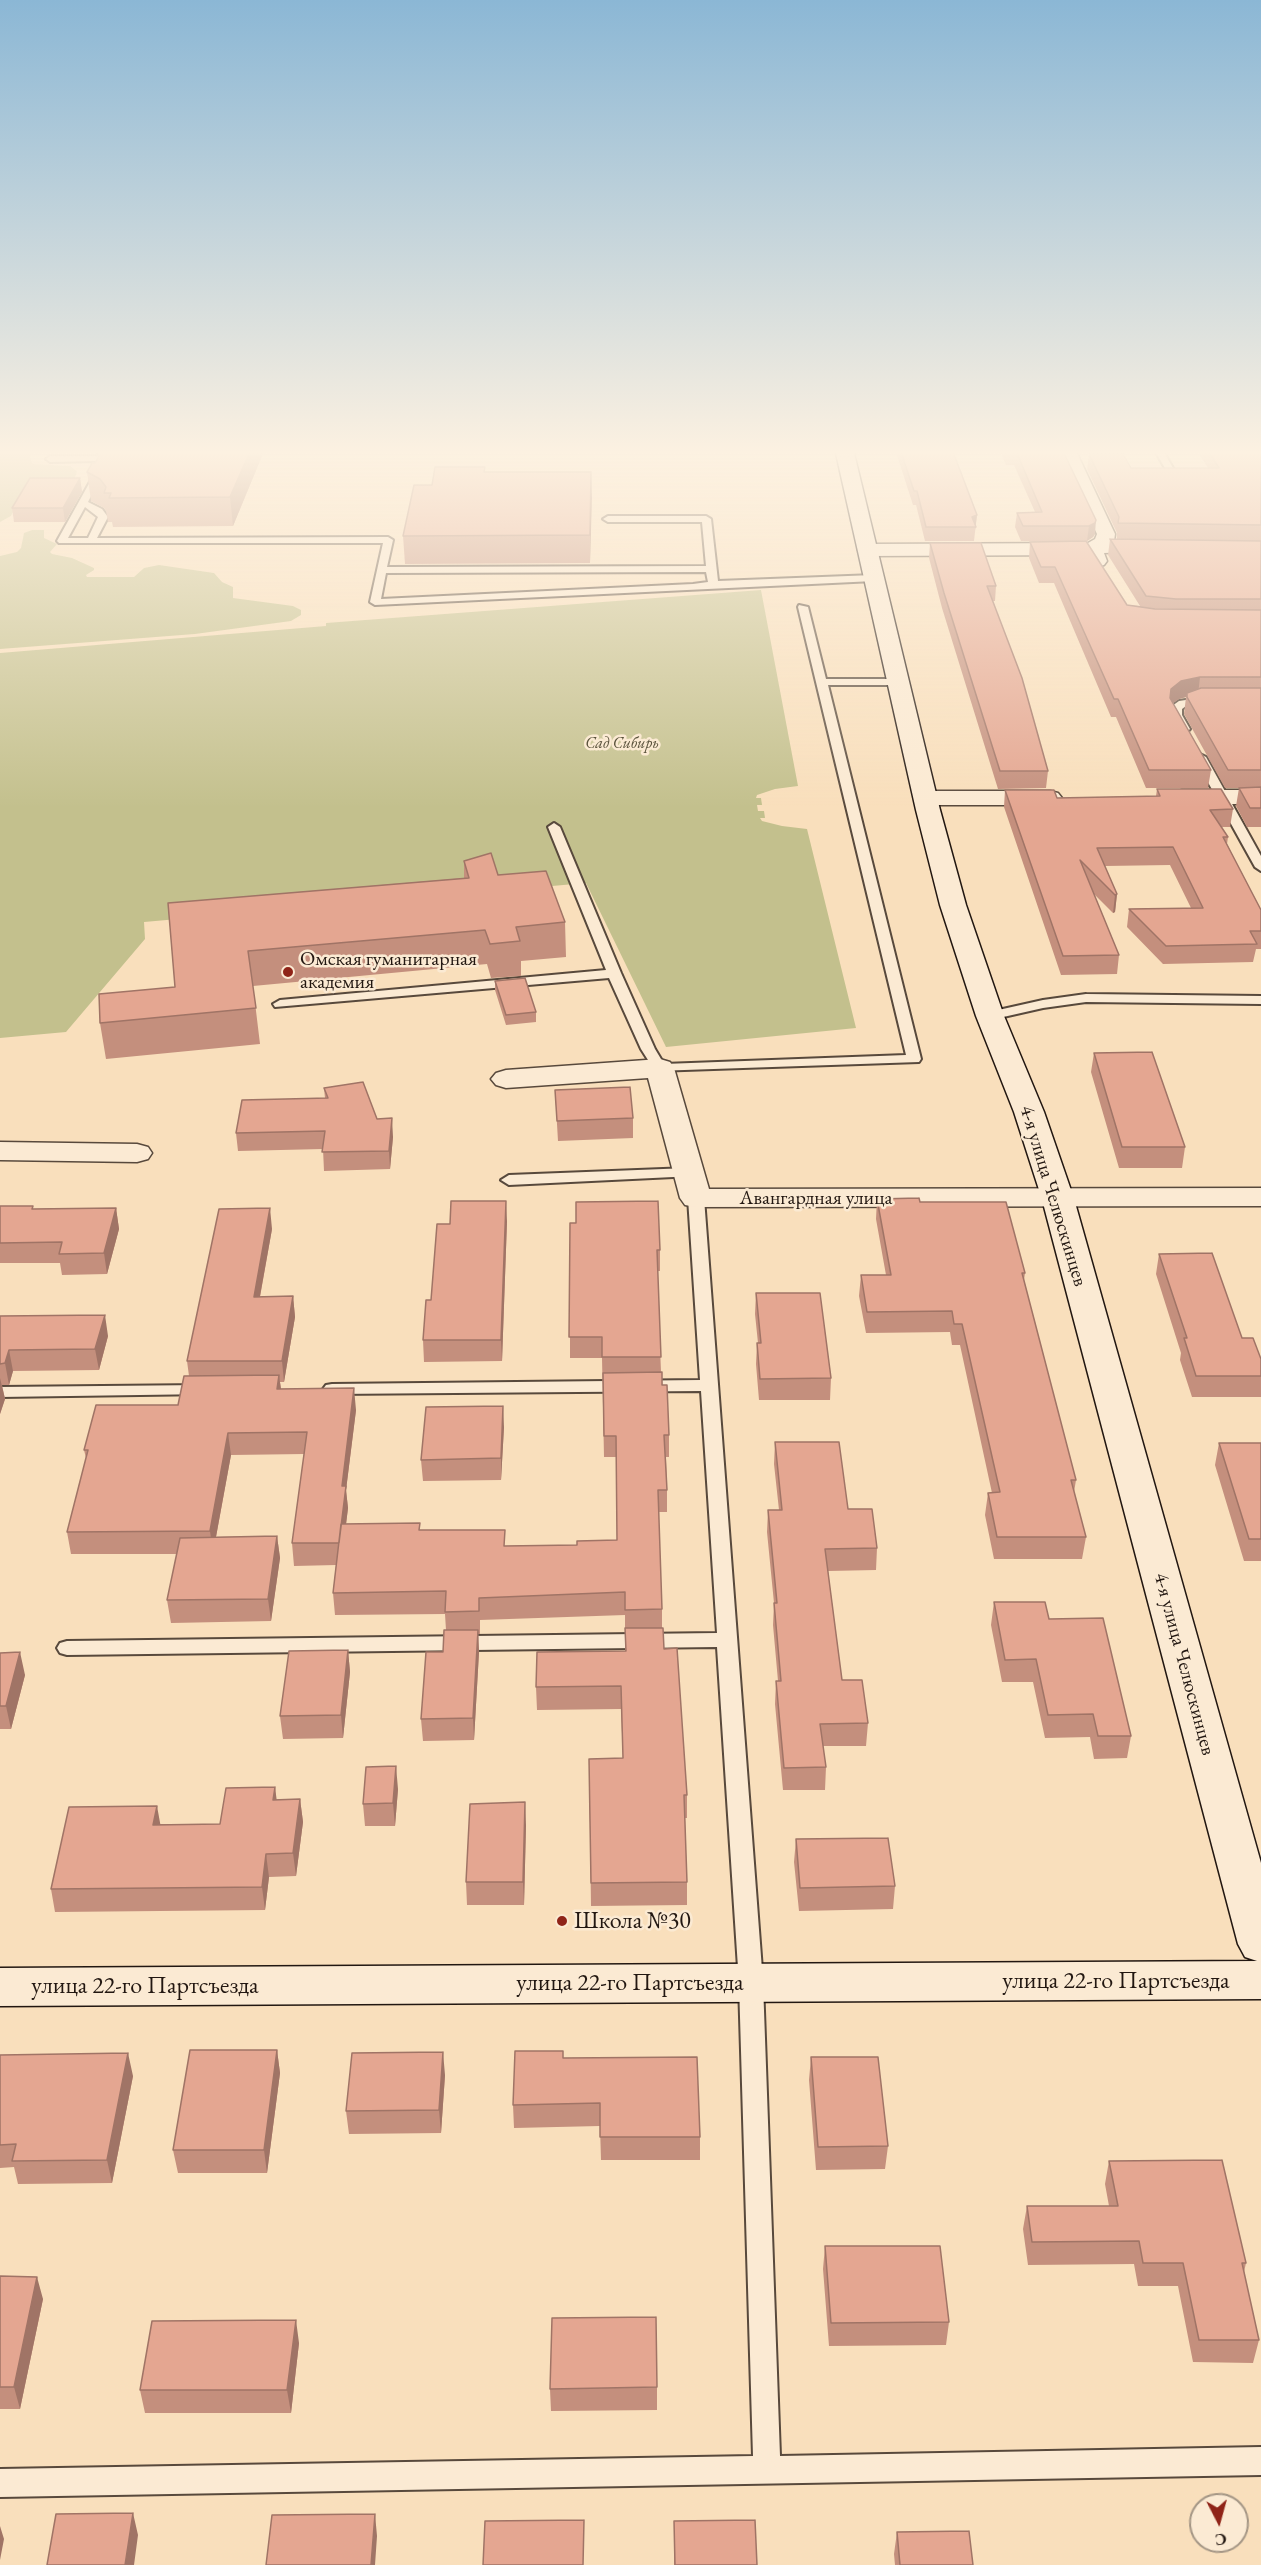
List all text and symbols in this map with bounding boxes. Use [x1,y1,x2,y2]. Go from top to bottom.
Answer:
park label: Сад Сибирь [585,734,659,754]
place label: Омская гуманитарная академия [300,948,477,995]
marker: Омская гуманитарная академия [281,965,295,979]
street label: 4-я улица Челюскинцев [1014,1103,1092,1289]
street label: Авангардная улица [740,1187,892,1211]
street label: 4-я улица Челюскинцев [1148,1570,1220,1758]
place label: Школа №30 [574,1907,691,1935]
marker: Школа №30 [555,1914,569,1928]
street label: улица 22-го Партсъезда [1002,1967,1230,1995]
street label: улица 22-го Партсъезда [516,1969,744,1997]
street label: улица 22-го Партсъезда [31,1972,259,2000]
north arrow [1189,2493,1249,2553]
text: С [1214,2528,1227,2550]

